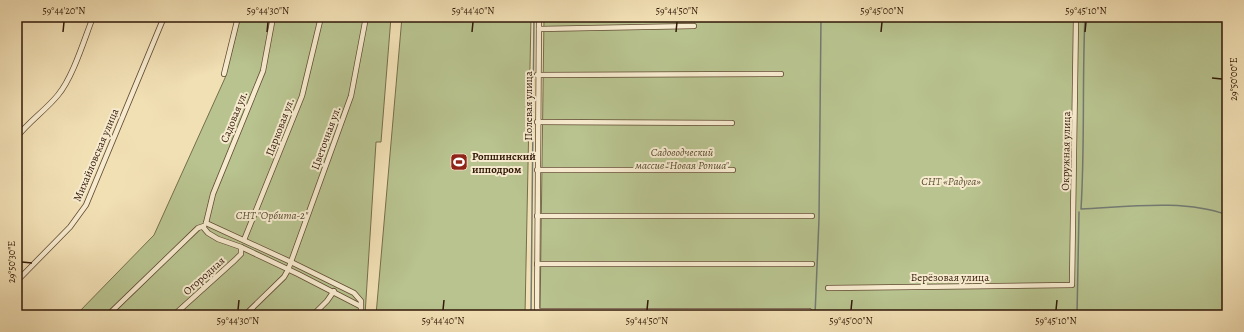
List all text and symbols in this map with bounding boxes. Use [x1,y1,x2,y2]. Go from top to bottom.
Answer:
text: 59°44'20"N [43,4,85,17]
text: 59°44'30"N [247,4,289,17]
text: 59°44'40"N [452,4,494,17]
text: 59°44'50"N [656,4,698,17]
text: 59°45'00"N [860,4,904,17]
text: 59°45'10"N [1065,4,1107,17]
text: 29°50'00"E [1227,57,1240,101]
street label: Полевая улица [521,70,536,141]
street label: Садовая ул. [217,89,251,145]
street label: Парковая ул. [262,96,298,158]
street label: Цветочная ул. [308,104,344,172]
street label: Михайловская улица [70,105,123,204]
street label: Окружная улица [1058,110,1074,191]
park label: Садоводческий массив "Новая Ропша" [634,145,730,173]
place label: Ропшинский ипподром [472,149,536,177]
sports icon: Ропшинский ипподром [449,152,469,172]
park label: СНТ «Радуга» [921,174,981,189]
park label: СНТ "Орбита-2" [236,208,309,223]
text: 29°50'30"E [5,241,18,283]
street label: Огородная [180,253,228,299]
street label: Берёзовая улица [911,270,990,285]
text: 59°44'30"N [217,314,259,327]
text: 59°44'40"N [422,314,464,327]
text: 59°44'50"N [626,314,668,327]
text: 59°45'00"N [829,314,873,327]
text: 59°45'10"N [1035,314,1077,327]

